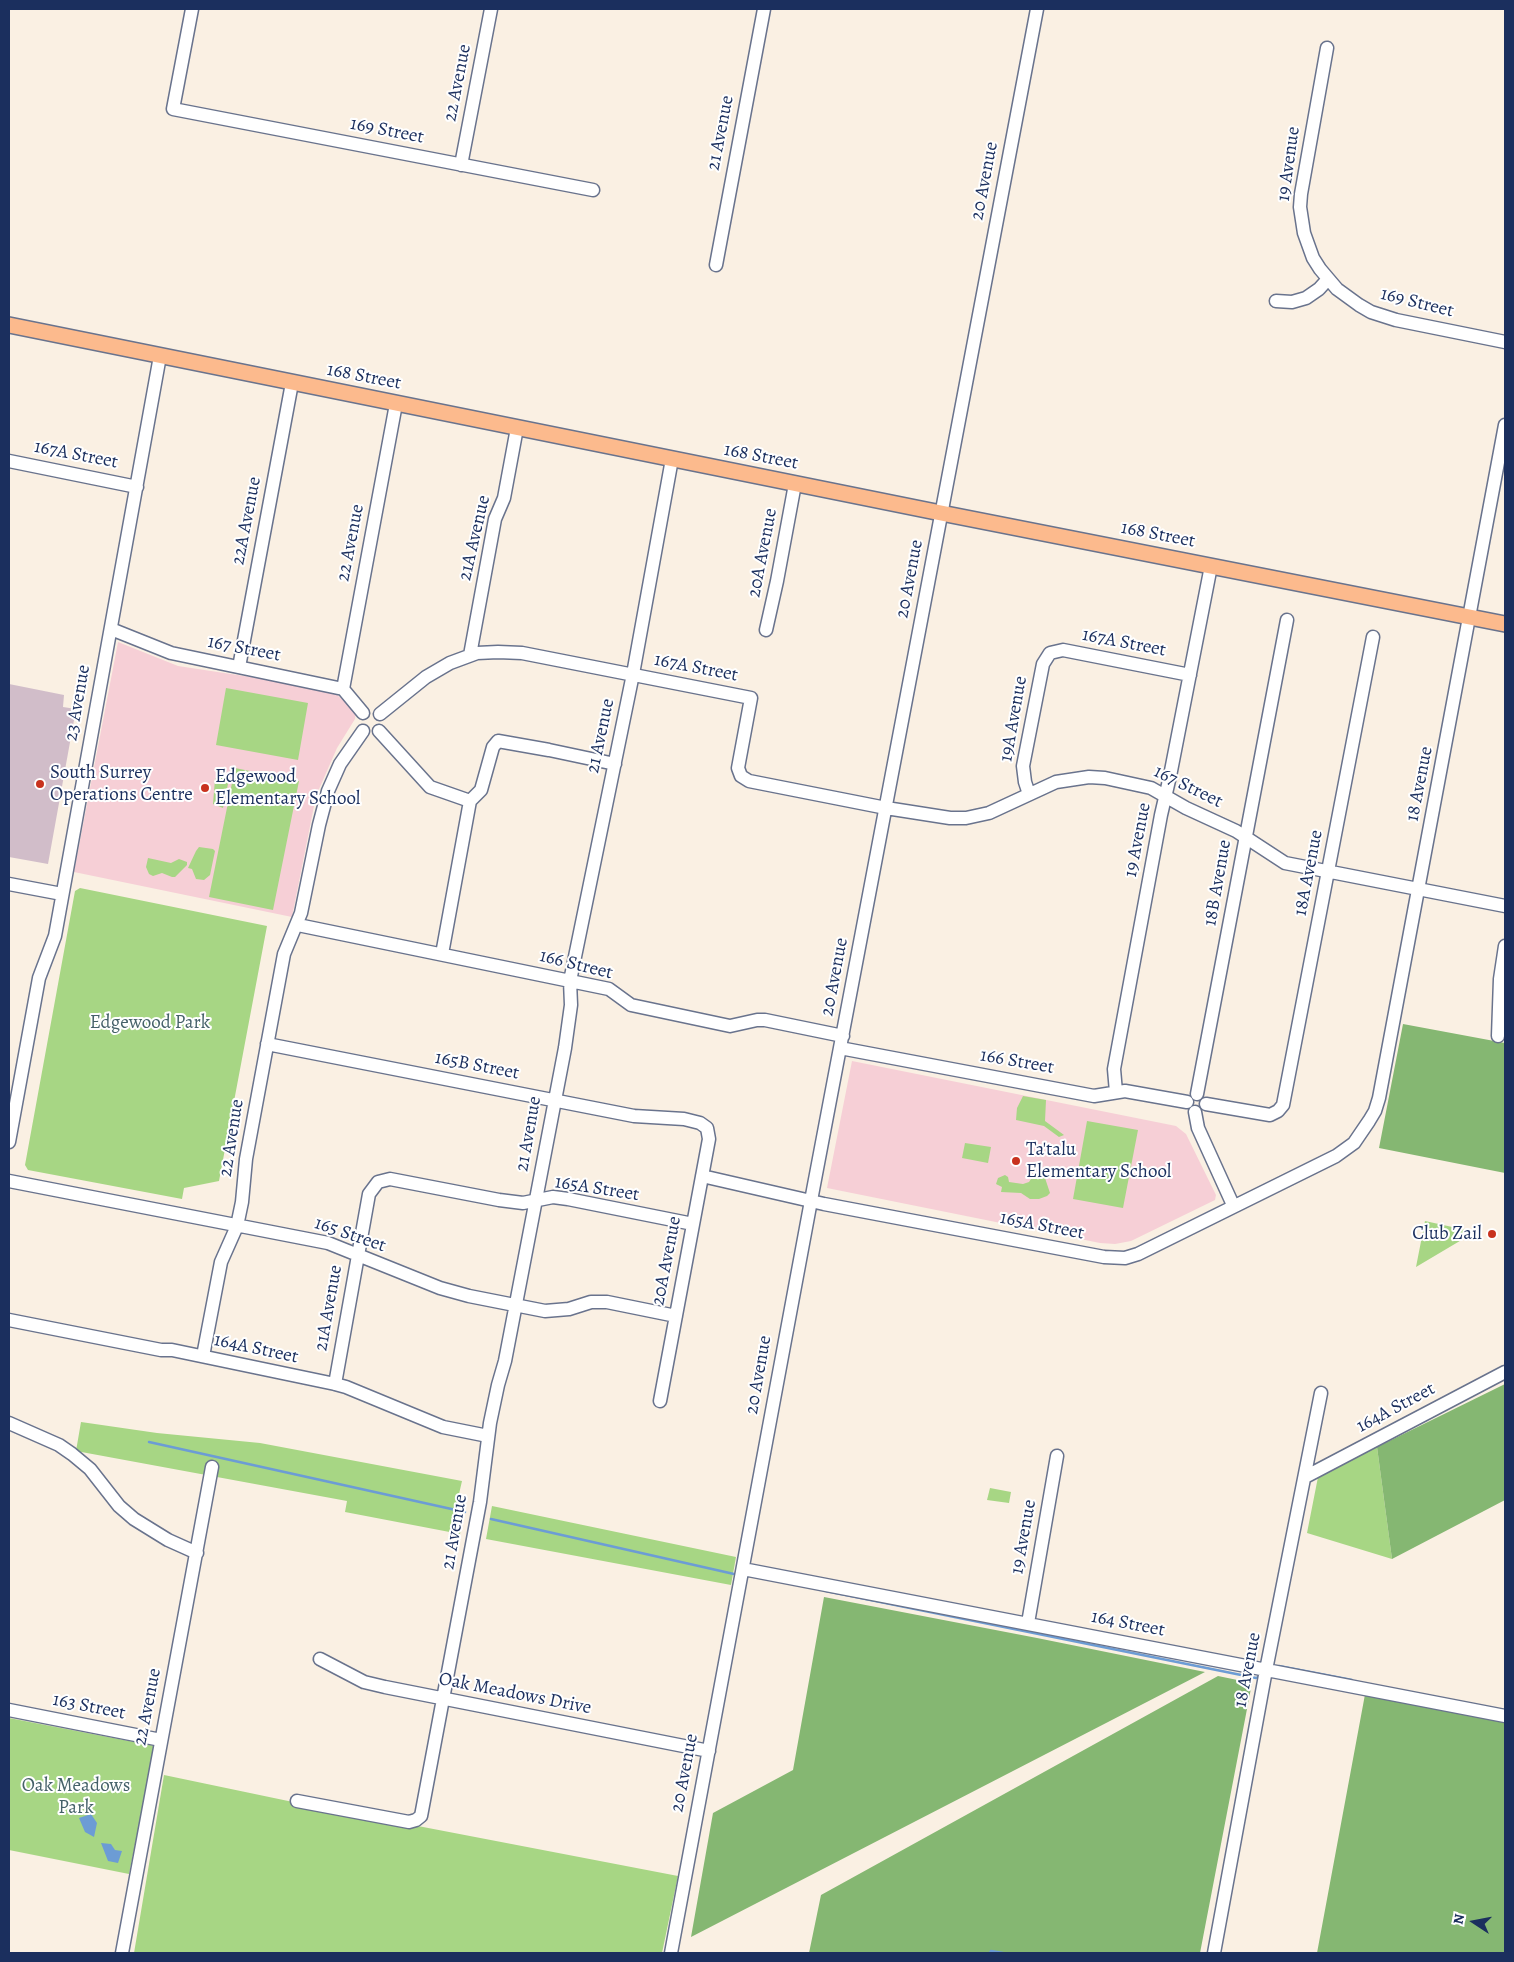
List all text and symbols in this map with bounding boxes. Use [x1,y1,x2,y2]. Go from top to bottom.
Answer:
street label: 22 Avenue [439,42,477,124]
street label: 21 Avenue [703,94,739,172]
street label: 169 Street [348,113,426,149]
street label: 19 Avenue [1272,125,1306,203]
street label: 20 Avenue [966,140,1004,222]
street label: 169 Street [1378,283,1456,323]
street label: 168 Street [325,359,403,395]
street label: 167A Street [32,436,120,474]
street label: 168 Street [722,439,800,475]
street label: 22A Avenue [227,475,267,567]
street label: 21A Avenue [454,493,496,583]
street label: 22 Avenue [332,502,370,584]
street label: 20A Avenue [743,506,783,600]
street label: 168 Street [1119,517,1197,553]
street label: 20 Avenue [891,538,929,620]
street label: 167A Street [1080,624,1168,662]
street label: 167 Street [206,631,282,667]
street label: 167A Street [652,649,740,687]
street label: 23 Avenue [60,663,96,743]
street label: 19A Avenue [995,674,1033,764]
street label: 21 Avenue [582,697,620,775]
street label: 18 Avenue [1402,744,1438,824]
street label: 167 Street [1150,761,1226,813]
place label: South Surrey Operations Centre [50,762,193,806]
place label: Edgewood Elementary School [215,766,360,810]
marker: South Surrey Operations Centre [34,778,46,790]
marker: Edgewood Elementary School [199,782,211,794]
street label: 19 Avenue [1120,801,1156,879]
street label: 18A Avenue [1289,828,1329,918]
street label: 18B Avenue [1199,838,1237,928]
street label: 20 Avenue [816,936,854,1018]
street label: 166 Street [537,945,615,985]
park label: Edgewood Park [90,1012,210,1034]
street label: 166 Street [978,1044,1056,1080]
street label: 165B Street [433,1047,521,1085]
street label: 21 Avenue [511,1095,547,1173]
street label: 22 Avenue [215,1098,249,1178]
place label: Ta'talu Elementary School [1026,1139,1171,1183]
marker: Ta'talu Elementary School [1010,1155,1022,1167]
street label: 165A Street [553,1171,641,1207]
street label: 165A Street [998,1207,1086,1245]
street label: 165 Street [311,1212,389,1258]
street label: 20A Avenue [647,1214,687,1308]
place label: Club Zail [1412,1223,1482,1245]
marker: Club Zail [1486,1228,1498,1240]
street label: 21A Avenue [310,1263,348,1353]
street label: 164A Street [212,1329,300,1369]
street label: 20 Avenue [741,1334,777,1416]
street label: 164A Street [1353,1378,1439,1438]
street label: 21 Avenue [437,1493,473,1571]
street label: 19 Avenue [1006,1498,1042,1576]
street label: 164 Street [1089,1606,1167,1642]
street label: 18 Avenue [1230,1630,1266,1710]
street label: 22 Avenue [129,1666,167,1748]
street label: Oak Meadows Drive [437,1668,593,1720]
street label: 163 Street [51,1689,127,1725]
street label: 20 Avenue [666,1732,704,1814]
park label: Oak Meadows Park [22,1775,130,1819]
north arrow [1449,1897,1499,1947]
text: N [1448,1912,1469,1926]

